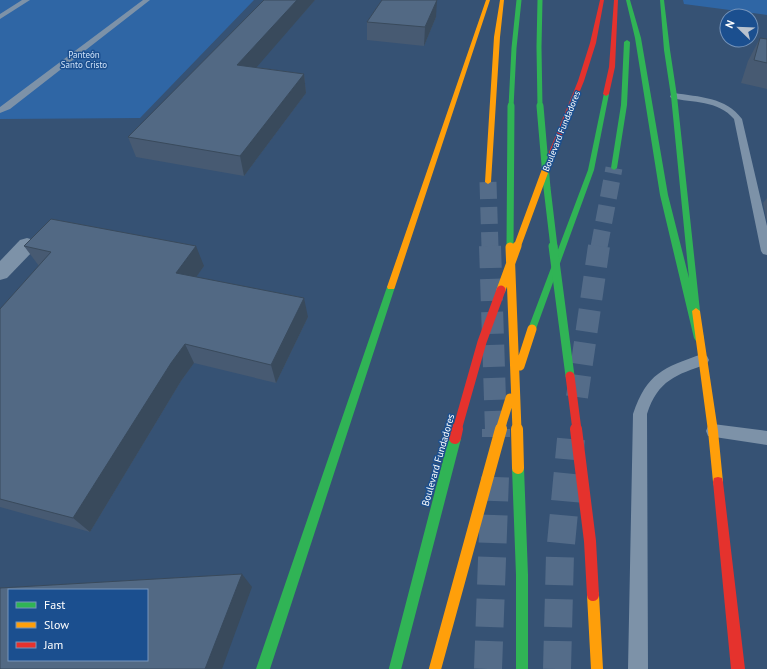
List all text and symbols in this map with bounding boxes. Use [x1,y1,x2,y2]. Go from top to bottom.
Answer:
north arrow [719,8,759,48]
text: N [722,18,738,30]
park label: Panteón Santo Cristo [61,49,107,70]
street label: Boulevard Fundadores [540,89,582,173]
street label: Boulevard Fundadores [419,412,457,508]
legend [8,589,148,661]
text: Fast [44,597,65,612]
text: Slow [44,617,69,632]
text: Jam [43,637,63,652]

